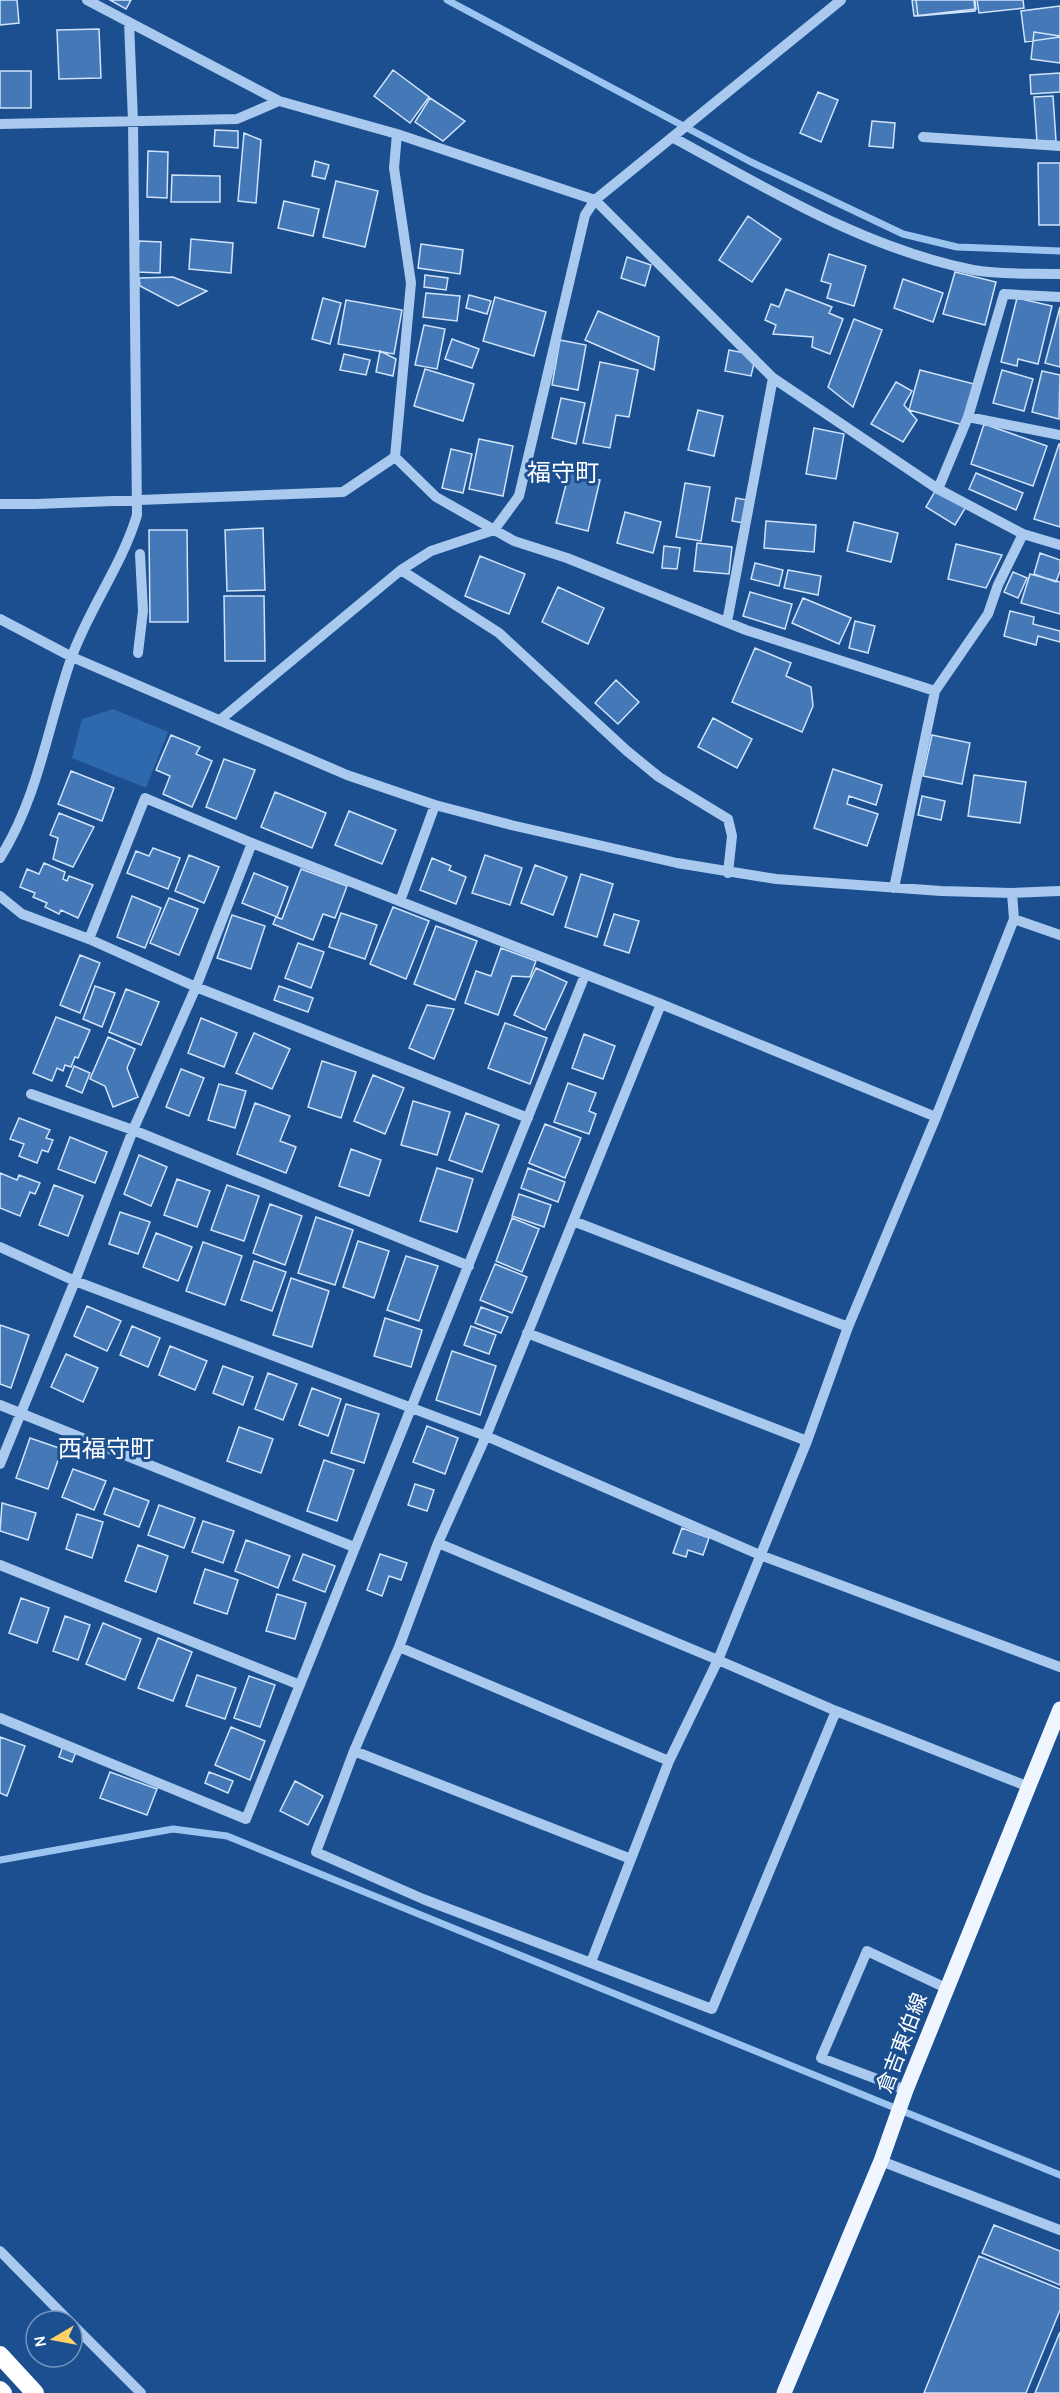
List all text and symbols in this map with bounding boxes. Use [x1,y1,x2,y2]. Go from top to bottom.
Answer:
district label: 福守町 [527,459,599,487]
district label: 西福守町 [58,1435,154,1463]
street label: 倉吉東伯線 [872,1990,932,2096]
north arrow [24,2309,84,2369]
text: N [29,2334,50,2349]

